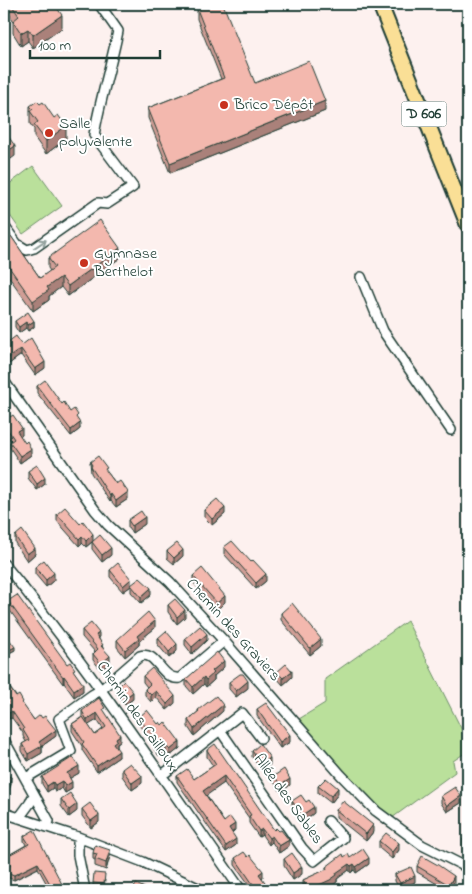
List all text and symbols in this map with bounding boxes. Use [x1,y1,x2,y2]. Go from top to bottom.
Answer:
scale bar [30,28,160,60]
text: 100 m [38,35,71,57]
place label: Brico Dépôt [233,93,314,117]
marker: Brico Dépôt [218,99,230,111]
road number: D 606 [402,102,446,126]
place label: Salle polyvalente [59,112,133,154]
marker: Salle polyvalente [43,127,55,139]
one-way arrow [32,239,46,249]
place label: Gymnase Berthelot [93,242,158,284]
marker: Gymnase Berthelot [78,257,90,269]
street label: Chemin des Graviers [180,573,286,687]
street label: Chemin des Cailloux [90,656,184,776]
street label: Allée des Sables [247,749,329,849]

